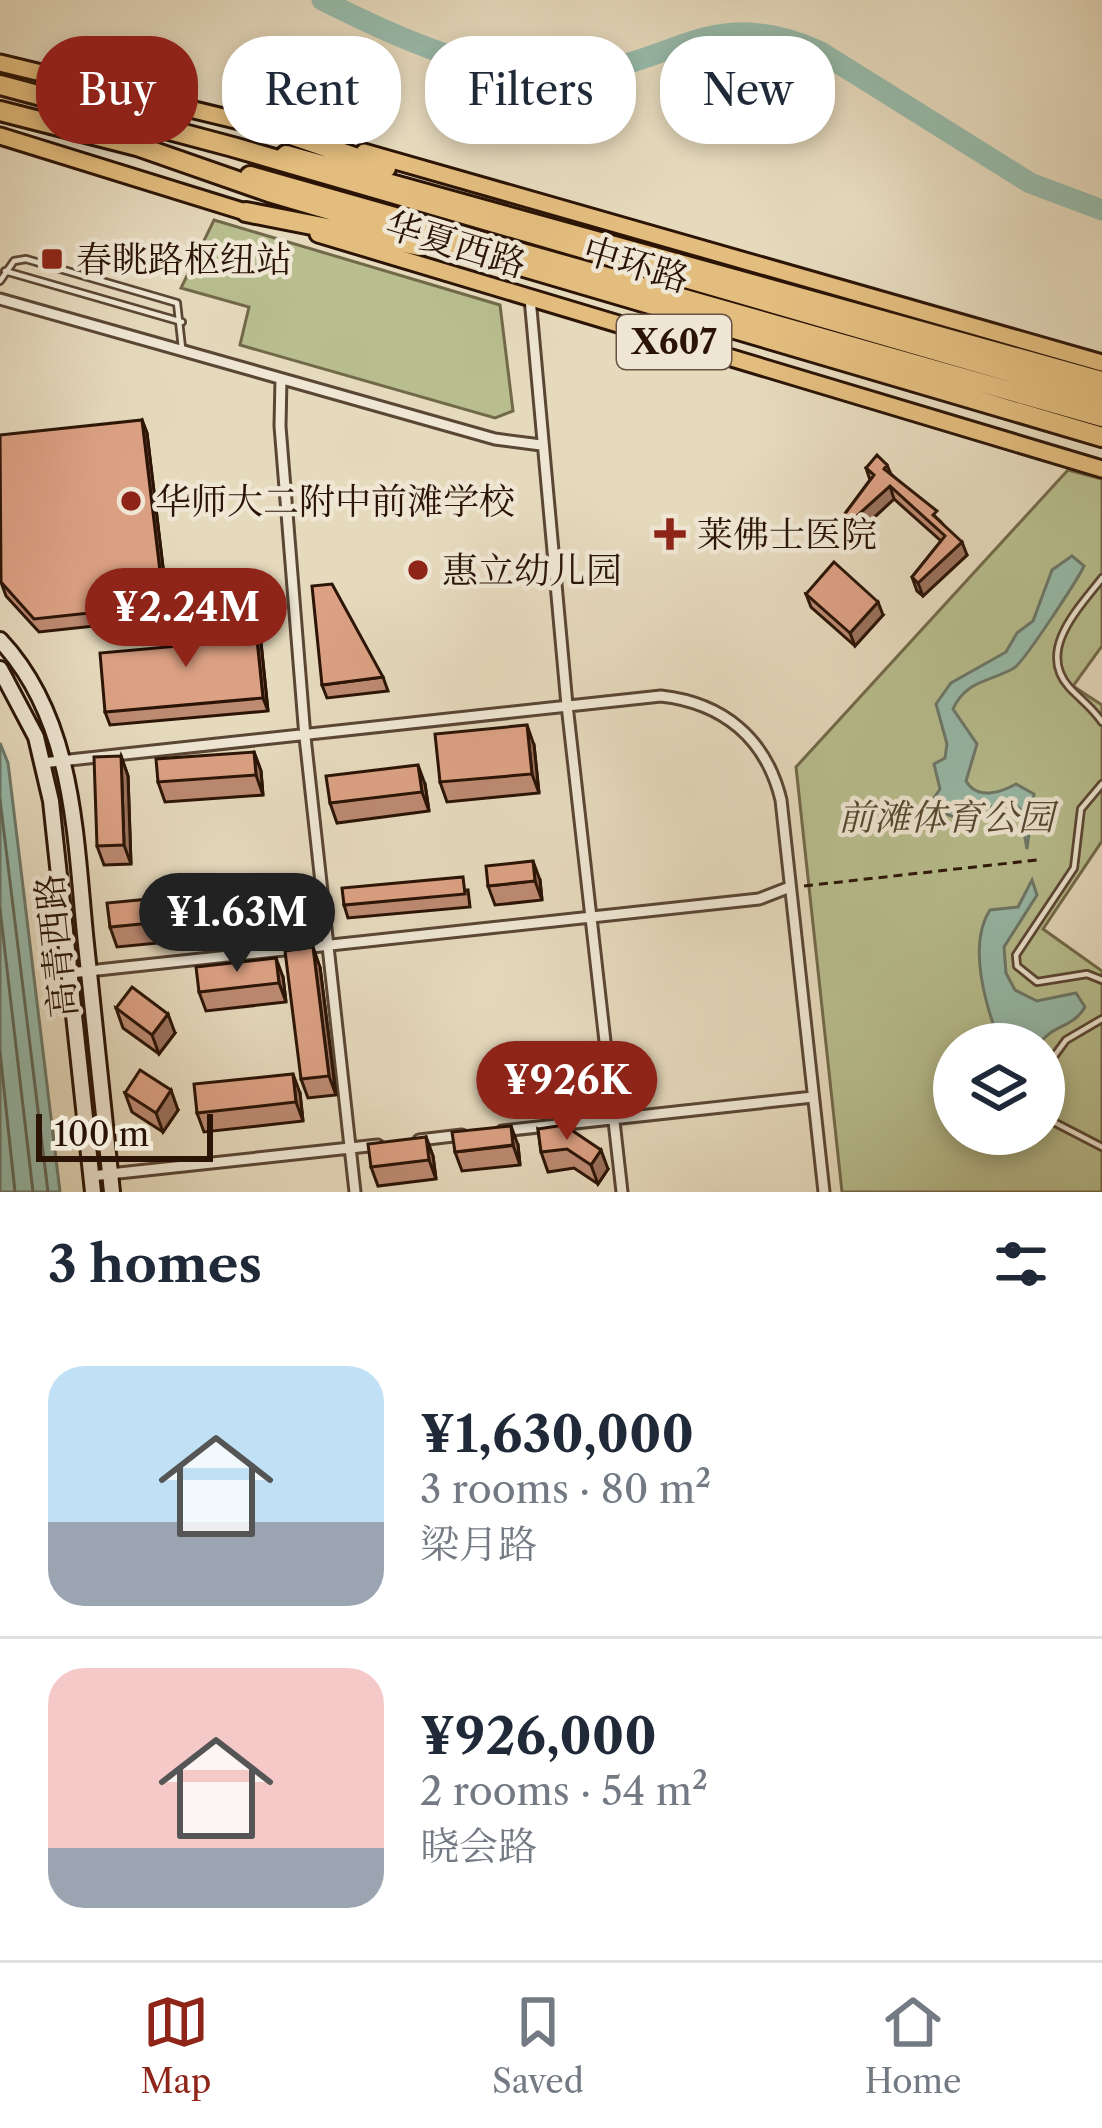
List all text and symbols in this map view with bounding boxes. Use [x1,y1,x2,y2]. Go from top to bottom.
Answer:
chip: Buy [36,36,198,144]
chip: Rent [222,36,401,144]
chip: Filters [425,36,636,144]
chip: New [660,36,835,144]
street label: 华夏西路 [381,202,531,286]
street label: 中环路 [578,227,694,301]
place label: 春眺路枢纽站 [76,237,292,281]
marker: 春眺路枢纽站 [39,246,65,272]
road number: X607 [617,315,731,369]
place label: 华师大二附中前滩学校 [155,479,515,523]
marker: 华师大二附中前滩学校 [118,488,144,514]
place label: 莱佛士医院 [697,512,877,556]
marker: 莱佛士医院 [654,518,686,550]
place label: 惠立幼儿园 [442,548,622,592]
marker: 惠立幼儿园 [405,557,431,583]
pin: ¥2.24M [88,568,284,670]
text: ¥2.24M [112,583,260,631]
park label: 前滩体育公园 [838,795,1059,839]
street label: 高青西路 [27,872,85,1020]
pin: ¥1.63M [139,873,335,975]
text: ¥1.63M [166,888,308,936]
map controls [933,1023,1065,1155]
button: layers [933,1023,1065,1155]
pin: ¥926K [483,1041,651,1143]
text: ¥926K [503,1056,631,1104]
scale bar [36,1108,213,1161]
text: 100 m [54,1114,149,1155]
icon: filters [988,1231,1054,1297]
text: 3 homes [48,1233,262,1295]
text: ¥1,630,000 [420,1403,694,1465]
icon: home [144,1414,288,1558]
text: 3 rooms · 80 m² [420,1465,711,1513]
text: 梁月路 [420,1520,537,1568]
text: ¥926,000 [420,1705,657,1767]
icon: home [144,1716,288,1860]
text: 2 rooms · 54 m² [420,1767,708,1815]
text: 晓会路 [420,1822,537,1870]
tab: Map [140,1989,211,2102]
tab: Saved [492,1989,584,2102]
tab: Home [865,1989,962,2102]

